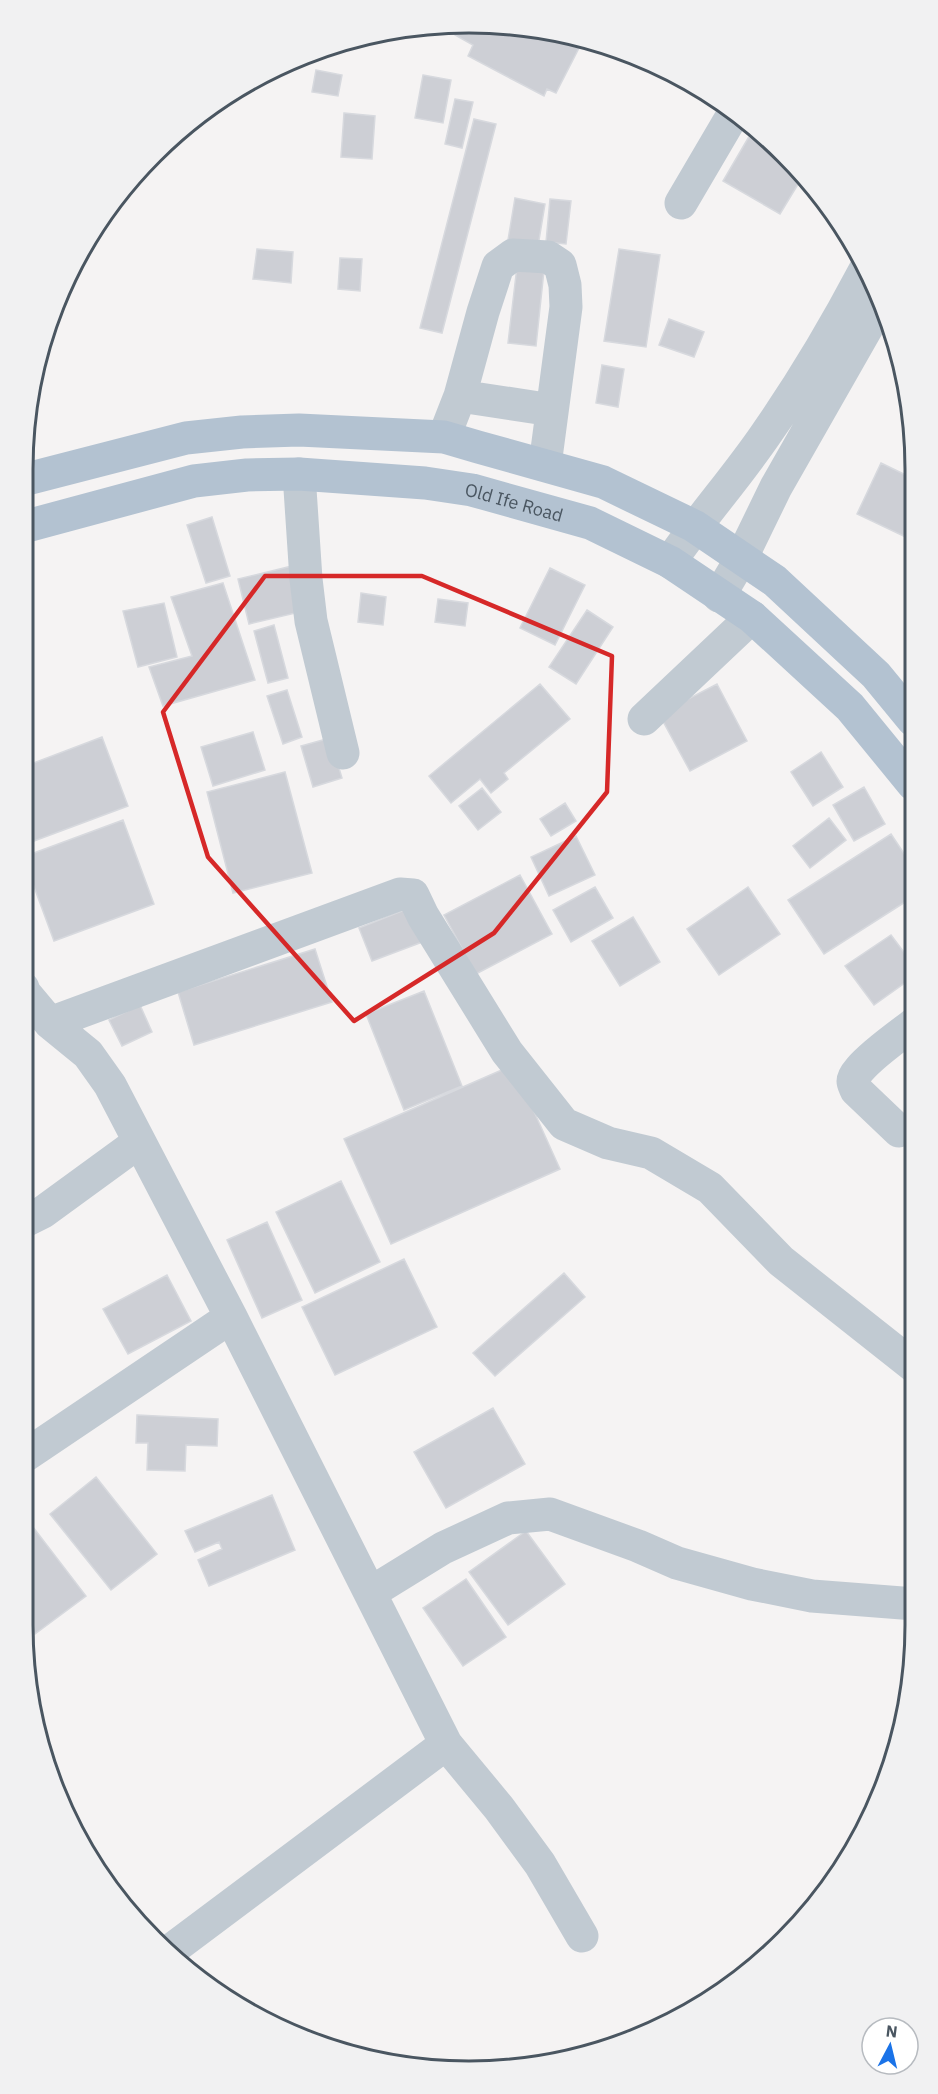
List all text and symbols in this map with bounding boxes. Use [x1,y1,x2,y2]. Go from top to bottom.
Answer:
street label: Old Ife Road [464,478,566,526]
north arrow [860,2016,920,2076]
text: N [885,2020,899,2042]

